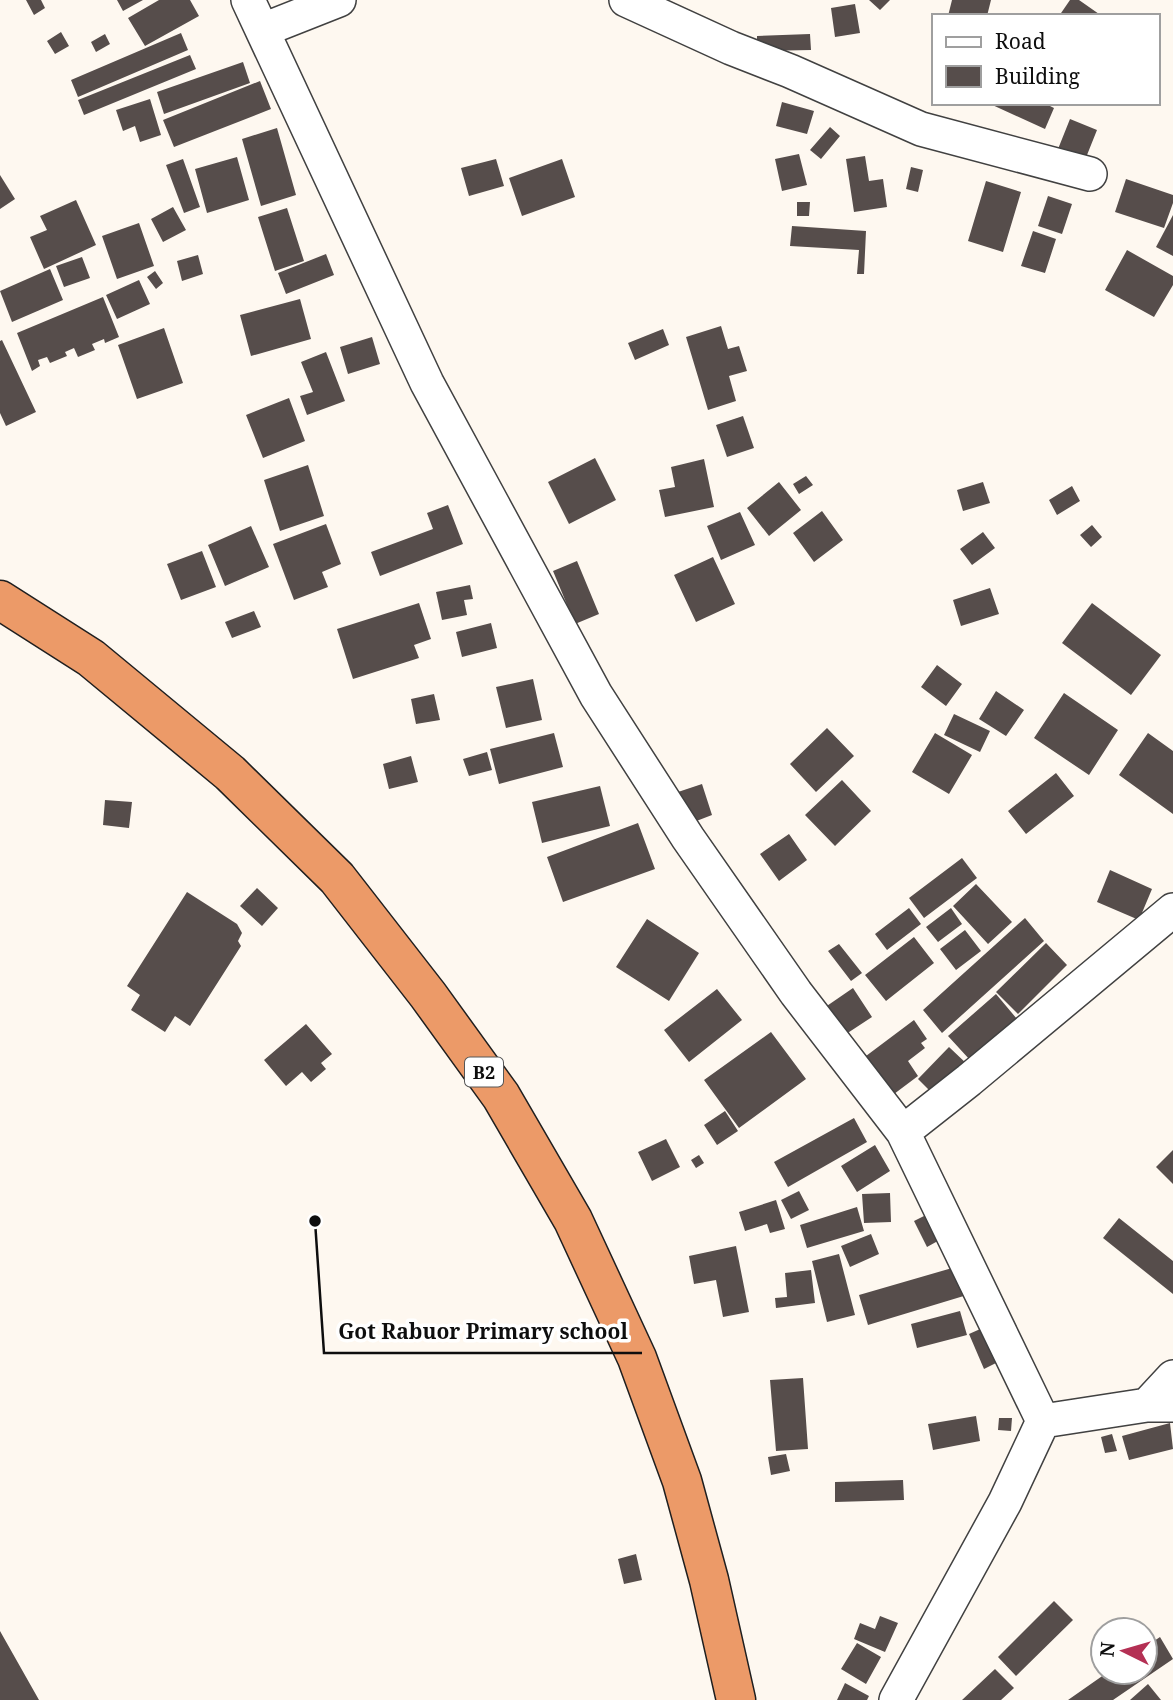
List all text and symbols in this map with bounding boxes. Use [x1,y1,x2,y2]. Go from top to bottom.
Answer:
legend [932,14,1159,105]
text: Road [995,27,1046,55]
text: Building [995,62,1080,90]
road number: B2 [465,1058,503,1086]
callout: Got Rabuor Primary school [324,1311,642,1353]
text: Got Rabuor Primary school [338,1317,628,1345]
north arrow [1089,1616,1159,1686]
text: N [1093,1641,1121,1658]

